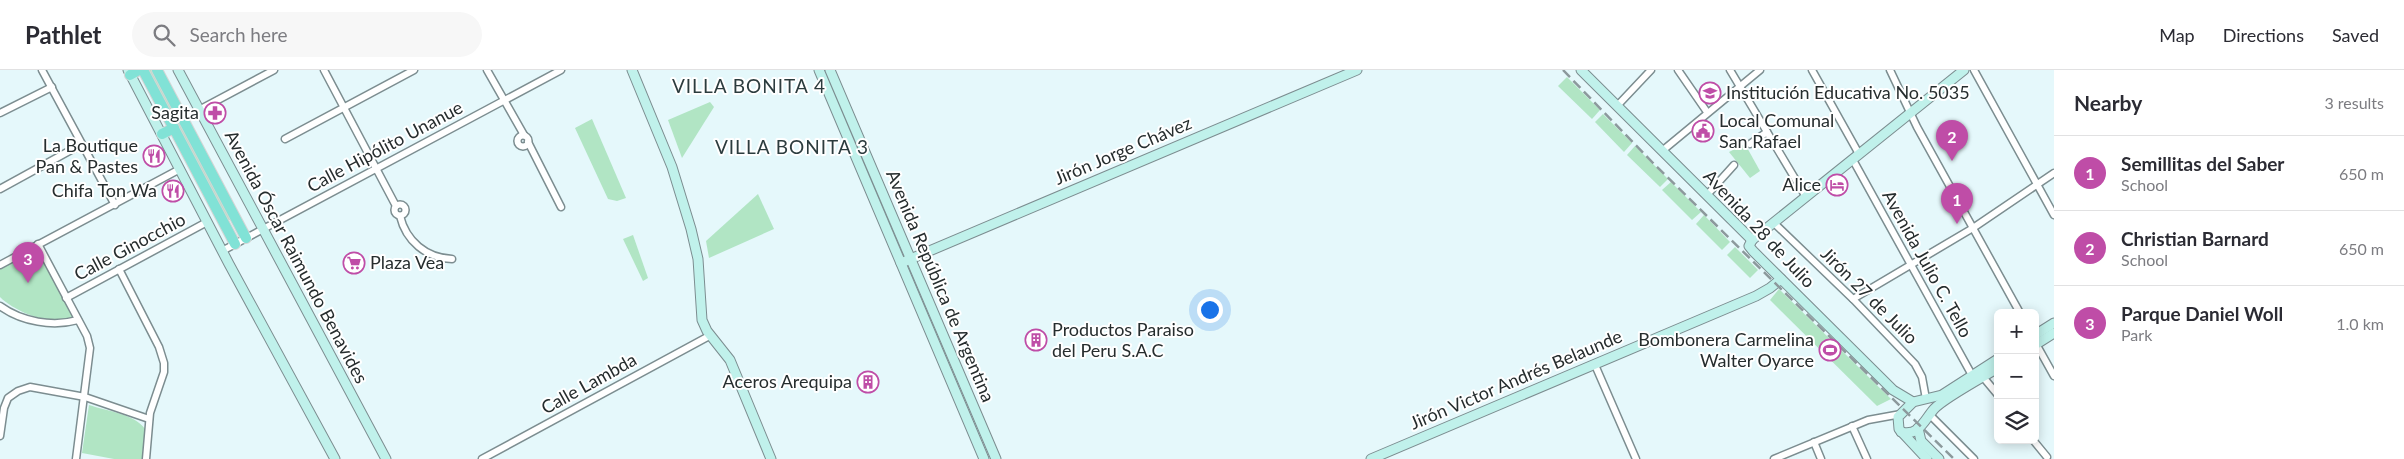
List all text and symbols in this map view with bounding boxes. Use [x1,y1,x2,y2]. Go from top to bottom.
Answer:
search box [132,12,482,57]
text: Pathlet [25,20,102,49]
icon: search [150,21,178,49]
text: Search here [190,23,288,46]
text: Map [2159,24,2195,46]
text: Directions [2223,24,2304,46]
text: Saved [2332,24,2379,46]
district label: VILLA BONITA 4 [672,74,826,97]
school or university icon: Institución Educativa No. 5035 [1698,81,1722,105]
place label: Institución Educativa No. 5035 [1726,81,1970,103]
text: Nearby [2074,90,2142,115]
text: 3 results [2324,93,2384,112]
street label: Calle Hipólito Unanue [303,96,466,196]
place label: Sagita [151,101,199,123]
pharmacy icon: Sagita [203,101,227,125]
place label: Local Comunal San Rafael [1719,109,1834,152]
street label: Jirón Jorge Chávez [1051,111,1195,189]
public building icon: Local Comunal San Rafael [1691,119,1715,143]
pin: 2 [1936,120,1968,161]
street label: Avenida Óscar Raimundo Benavides [221,126,373,387]
place label: La Boutique Pan & Pastes [35,134,138,177]
district label: VILLA BONITA 3 [715,135,869,158]
restaurant icon: La Boutique Pan & Pastes [142,144,166,168]
text: Semillitas del Saber [2121,152,2284,175]
text: 1 [2085,164,2095,183]
text: 650 m [2339,164,2384,183]
street label: Avenida 28 de Julio [1699,165,1820,292]
street label: Avenida República de Argentina [882,166,1000,405]
place label: Alice [1782,173,1821,195]
hotel icon: Alice [1825,173,1849,197]
text: School [2121,175,2168,194]
place label: Chifa Ton Wa [52,179,157,201]
restaurant icon: Chifa Ton Wa [161,179,185,203]
pin: 1 [1941,183,1973,224]
street label: Avenida Julio C. Tello [1878,186,1978,341]
street label: Calle Ginocchio [70,208,189,285]
text: Christian Barnard [2121,227,2269,250]
text: 2 [2085,239,2095,258]
text: 650 m [2339,239,2384,258]
pin: 3 [12,242,44,283]
street label: Jirón 27 de Julio [1817,242,1923,348]
text: School [2121,250,2168,269]
supermarket icon: Plaza Vea [342,251,366,275]
place label: Plaza Vea [370,251,444,273]
your location [1197,297,1223,323]
text: Parque Daniel Woll [2121,302,2283,325]
map controls [1994,309,2039,444]
button: + [1994,309,2039,354]
text: 3 [2085,314,2095,333]
text: 1.0 km [2336,314,2384,333]
place label: Productos Paraiso del Peru S.A.C [1052,318,1194,361]
street label: Jirón Victor Andrés Belaunde [1406,324,1625,434]
text: Park [2121,325,2152,344]
building icon: Productos Paraiso del Peru S.A.C [1024,328,1048,352]
place label: Bombonera Carmelina Walter Oyarce [1638,328,1814,371]
sports icon: Bombonera Carmelina Walter Oyarce [1818,338,1842,362]
street label: Calle Lambda [537,348,640,418]
button: − [1994,354,2039,399]
place label: Aceros Arequipa [723,370,852,392]
building icon: Aceros Arequipa [856,370,880,394]
button: layers [1994,399,2039,444]

